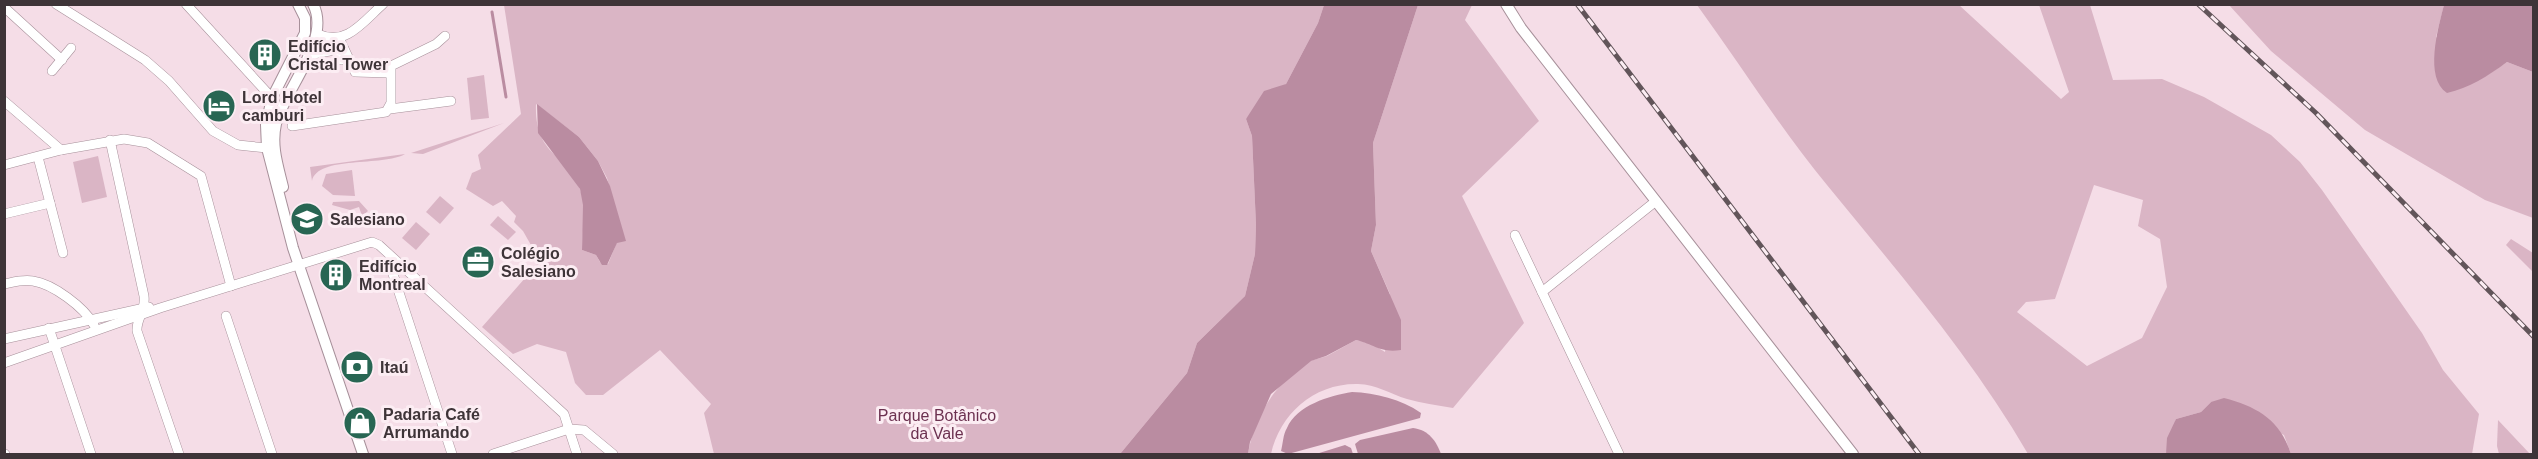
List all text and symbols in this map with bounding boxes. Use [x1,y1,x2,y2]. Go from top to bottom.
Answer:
building icon: Edifício Cristal Tower [247,37,283,73]
place label: Edifício Cristal Tower [288,38,388,73]
hotel icon: Lord Hotel camburi [201,88,237,124]
place label: Lord Hotel camburi [242,89,322,124]
school or university icon: Salesiano [289,201,325,237]
place label: Salesiano [330,211,405,228]
office icon: Colégio Salesiano [460,244,496,280]
place label: Colégio Salesiano [501,245,576,280]
building icon: Edifício Montreal [318,257,354,293]
place label: Edifício Montreal [359,258,426,293]
bank icon: Itaú [339,349,375,385]
place label: Itaú [380,359,408,376]
shop icon: Padaria Café Arrumando [342,405,378,441]
place label: Padaria Café Arrumando [383,406,480,441]
park label: Parque Botânico da Vale [878,407,996,442]

